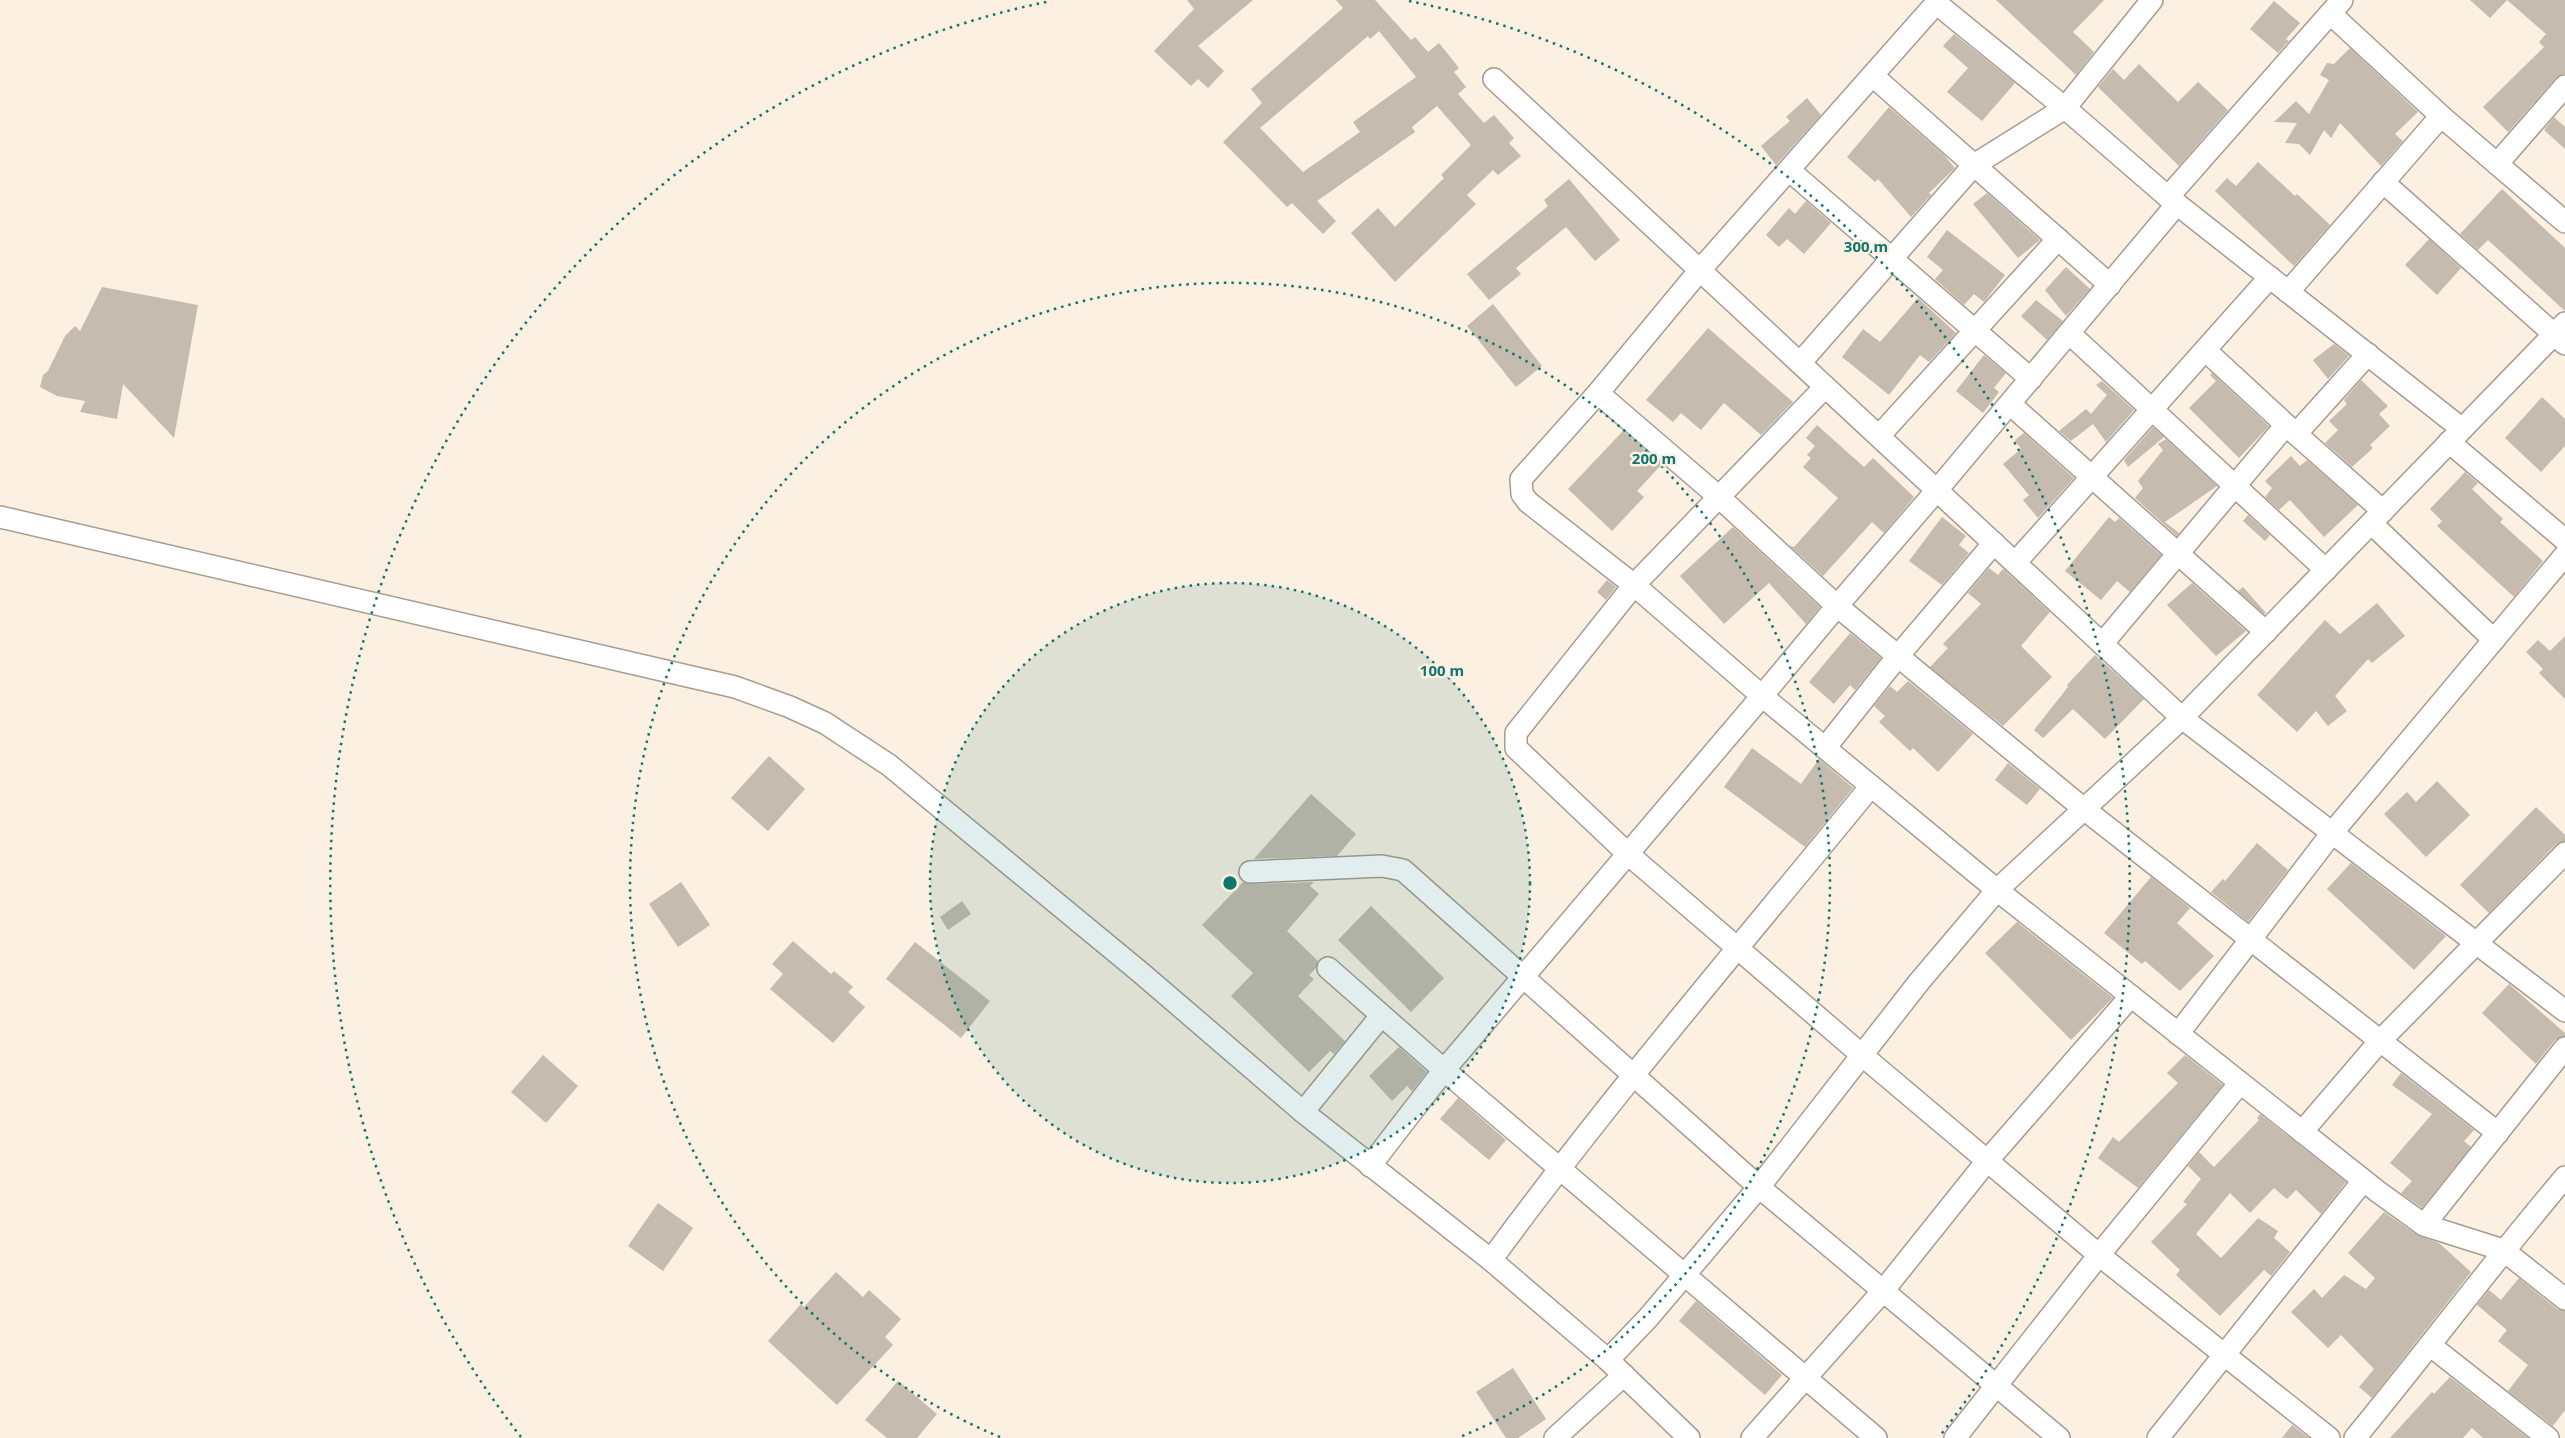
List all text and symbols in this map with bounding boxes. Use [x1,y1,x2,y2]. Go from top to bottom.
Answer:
text: 300 m [1844,236,1888,256]
text: 200 m [1632,448,1676,468]
text: 100 m [1420,660,1464,680]
centre of rings [1221,874,1239,892]

